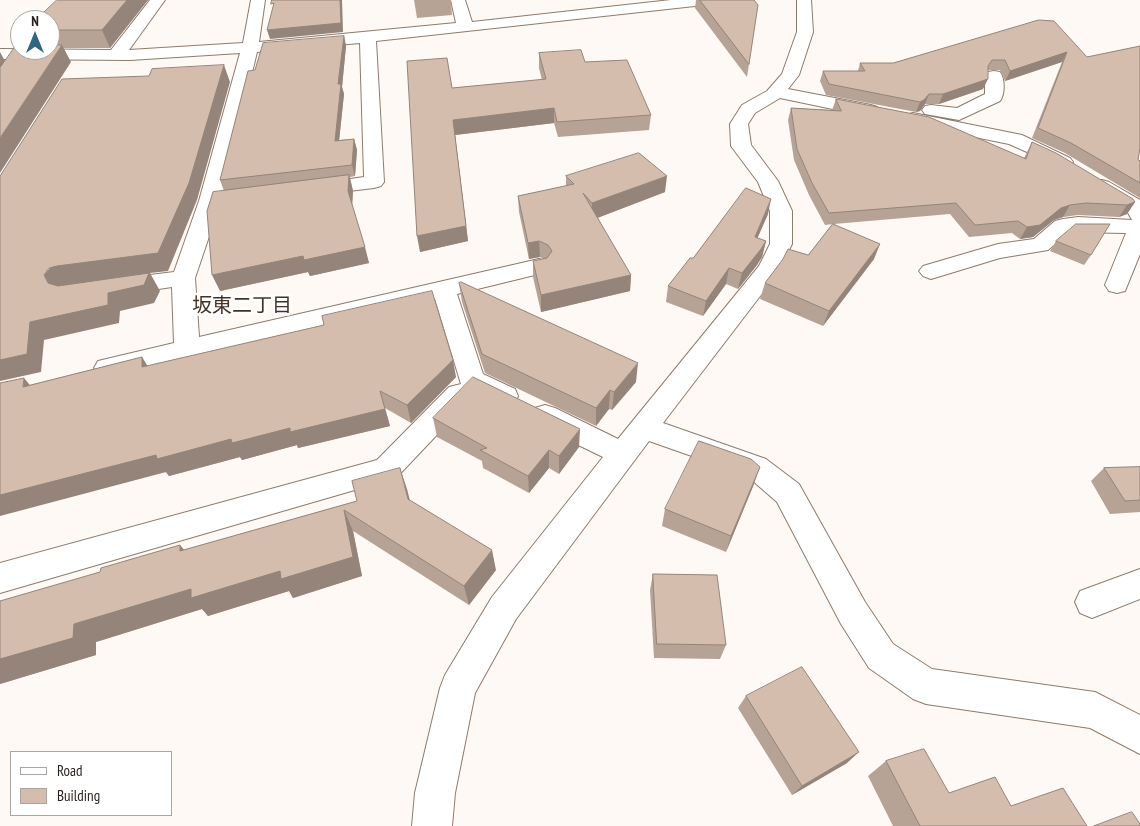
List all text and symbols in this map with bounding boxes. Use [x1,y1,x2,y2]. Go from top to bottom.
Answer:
north arrow [10,10,60,60]
text: N [31,12,39,30]
district label: 坂東二丁目 [192,294,292,318]
legend [10,751,172,816]
text: Road [57,761,83,780]
text: Building [57,786,100,805]

